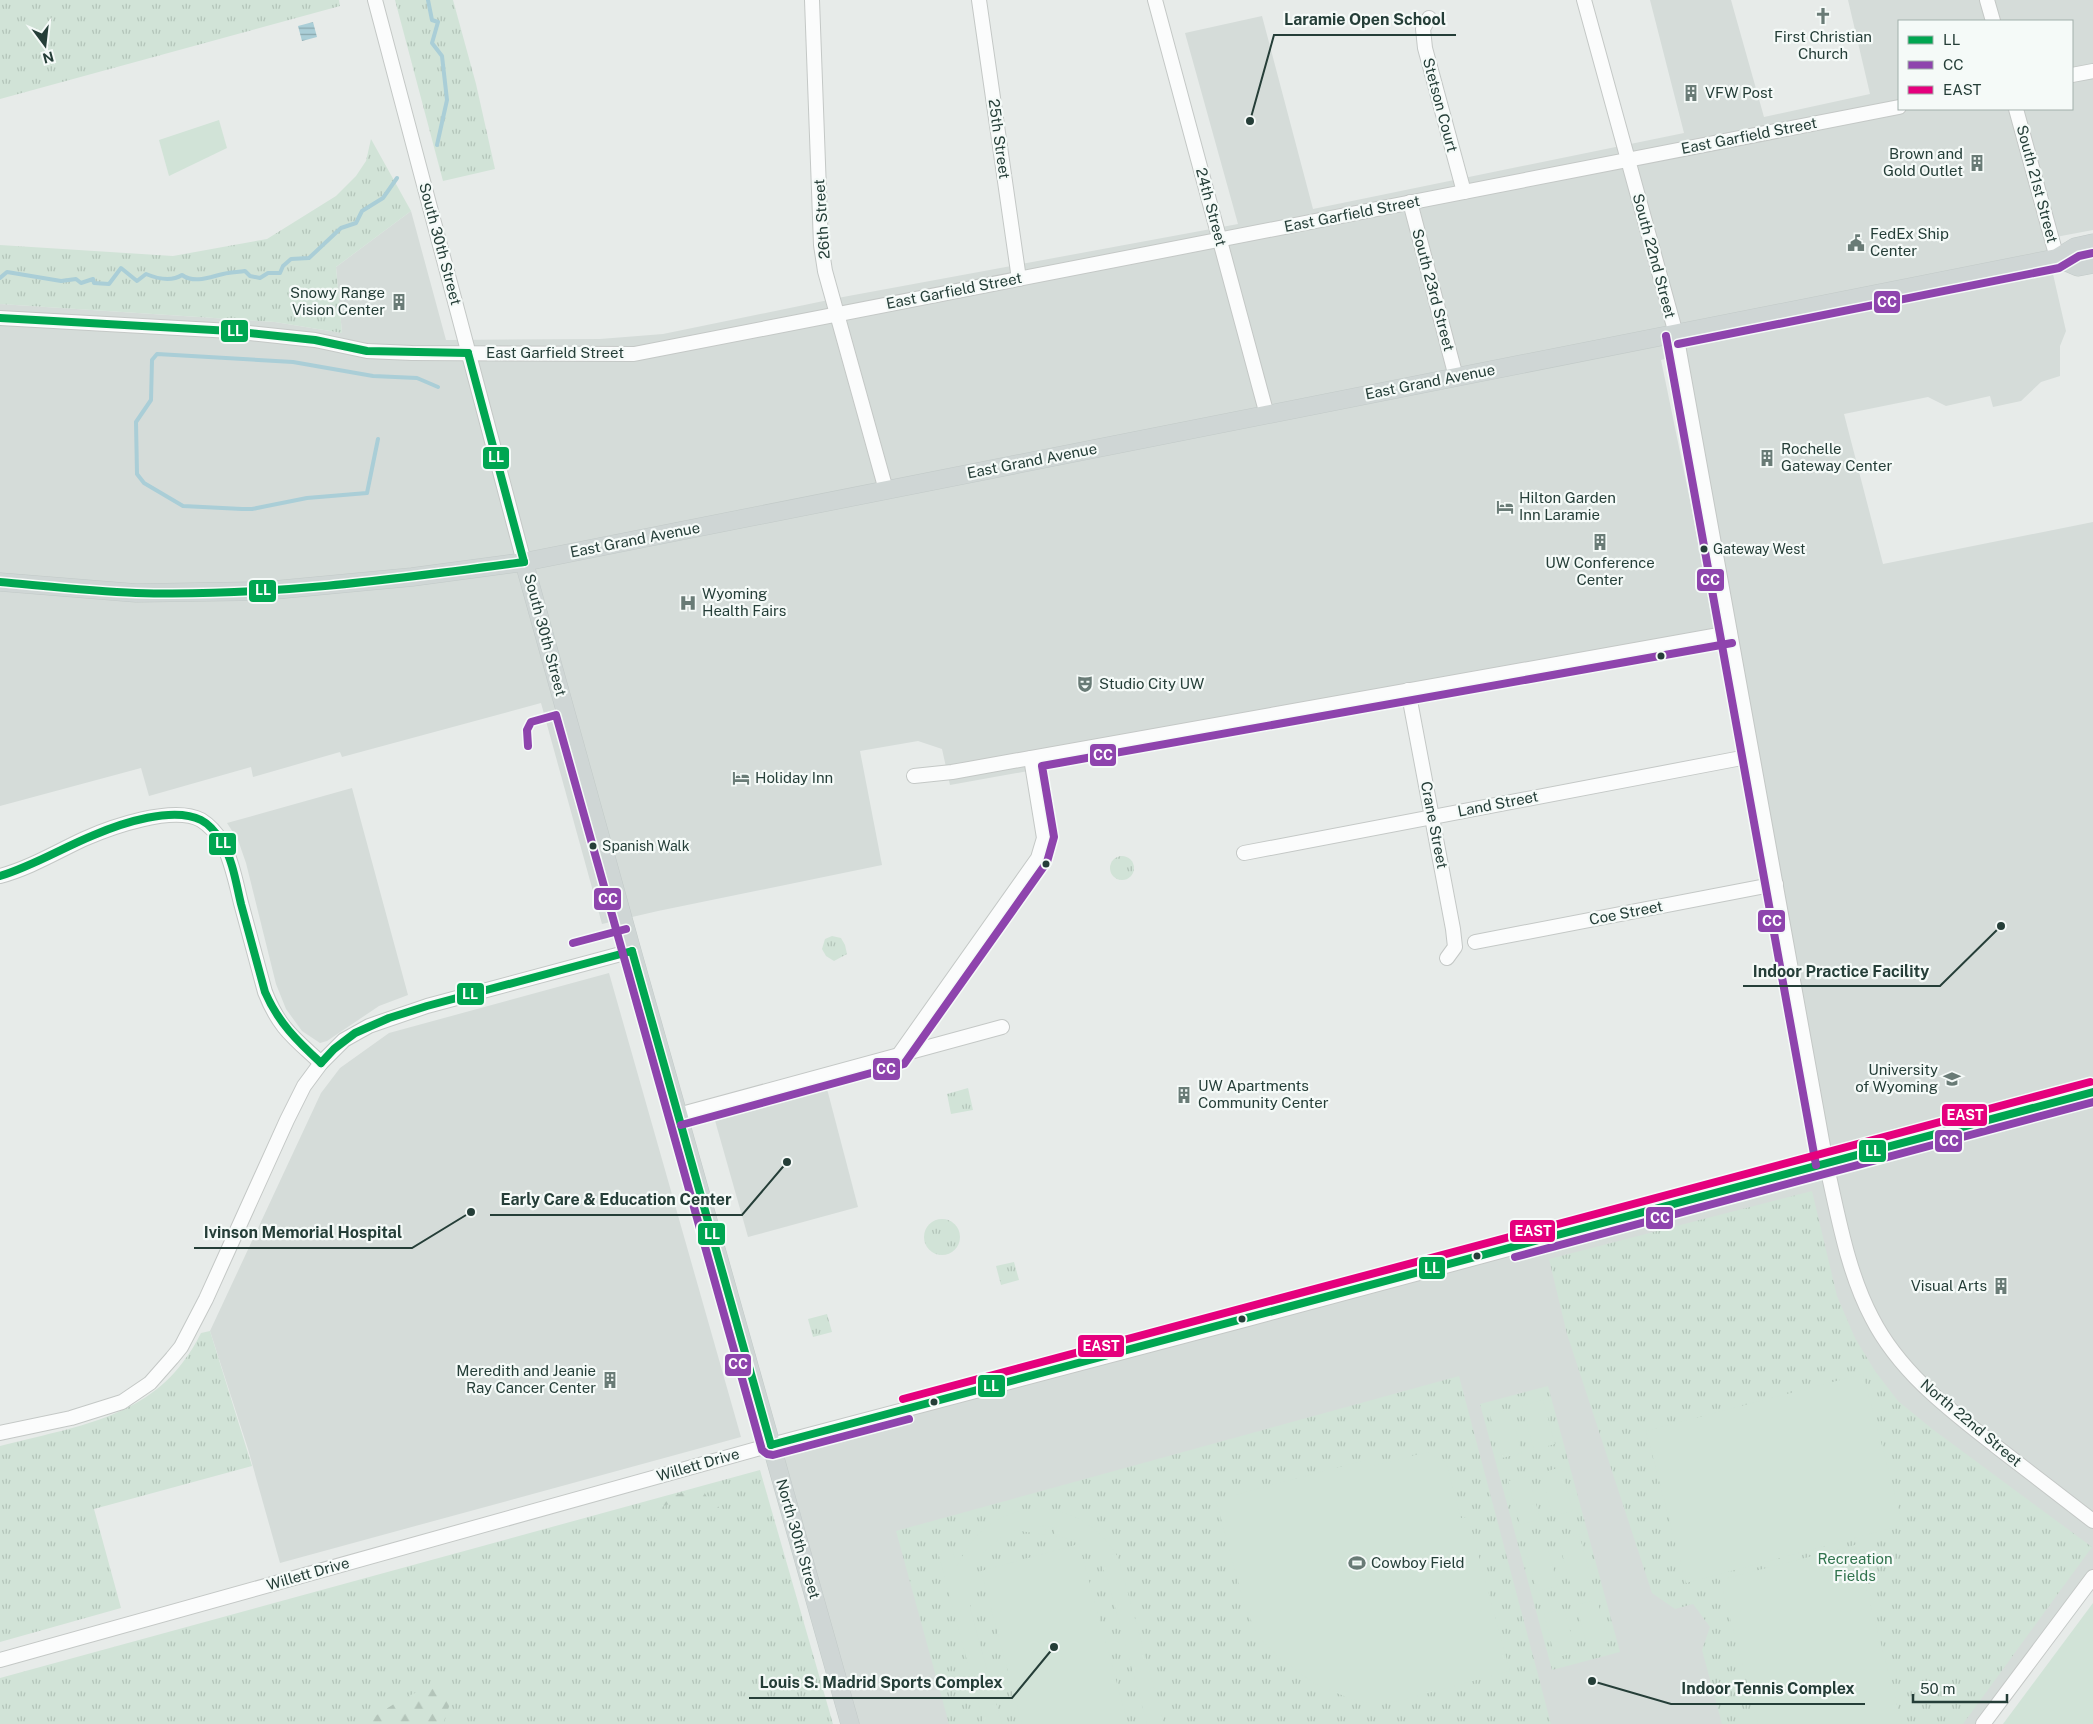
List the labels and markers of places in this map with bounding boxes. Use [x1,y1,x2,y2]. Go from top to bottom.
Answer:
callout: Laramie Open School [1274,4,1456,35]
church icon: First Christian Church [1813,6,1833,26]
place label: First Christian Church [1774,28,1872,62]
building icon: VFW Post [1681,83,1701,103]
place label: VFW Post [1705,84,1773,101]
place label: Brown and Gold Outlet [1883,145,1963,179]
building icon: Brown and Gold Outlet [1967,153,1987,173]
place label: FedEx Ship Center [1870,225,1949,259]
public building icon: FedEx Ship Center [1846,233,1866,253]
place label: Snowy Range Vision Center [290,284,385,318]
building icon: Snowy Range Vision Center [389,292,409,312]
place label: Rochelle Gateway Center [1781,440,1892,474]
building icon: Rochelle Gateway Center [1757,448,1777,468]
place label: Hilton Garden Inn Laramie [1519,489,1616,523]
hotel icon: Hilton Garden Inn Laramie [1495,497,1515,517]
building icon: UW Conference Center [1590,532,1610,552]
place label: Gateway West [1713,541,1806,557]
marker: Gateway West [1699,544,1709,554]
place label: UW Conference Center [1545,554,1655,588]
place label: Wyoming Health Fairs [702,585,786,619]
hospital icon: Wyoming Health Fairs [678,593,698,613]
unlabelled marker [1656,651,1666,661]
theatre icon: Studio City UW [1075,674,1095,694]
place label: Studio City UW [1099,675,1204,692]
hotel icon: Holiday Inn [731,768,751,788]
place label: Holiday Inn [755,769,833,786]
place label: Spanish Walk [602,838,690,854]
marker: Spanish Walk [588,841,598,851]
unlabelled marker [1041,859,1051,869]
callout: Indoor Practice Facility [1743,955,1940,986]
place label: University of Wyoming [1855,1061,1938,1095]
school or university icon: University of Wyoming [1942,1069,1962,1089]
place label: UW Apartments Community Center [1198,1077,1329,1111]
building icon: UW Apartments Community Center [1174,1085,1194,1105]
callout: Early Care & Education Center [490,1184,742,1215]
callout: Ivinson Memorial Hospital [194,1217,412,1248]
unlabelled marker [1472,1251,1482,1261]
building icon: Visual Arts [1991,1276,2011,1296]
place label: Visual Arts [1911,1277,1987,1294]
unlabelled marker [1237,1314,1247,1324]
place label: Meredith and Jeanie Ray Cancer Center [456,1362,596,1396]
building icon: Meredith and Jeanie Ray Cancer Center [600,1370,620,1390]
unlabelled marker [929,1397,939,1407]
sports icon: Cowboy Field [1347,1553,1367,1573]
place label: Cowboy Field [1371,1554,1465,1571]
callout: Louis S. Madrid Sports Complex [749,1667,1012,1698]
callout: Indoor Tennis Complex [1671,1673,1865,1704]

